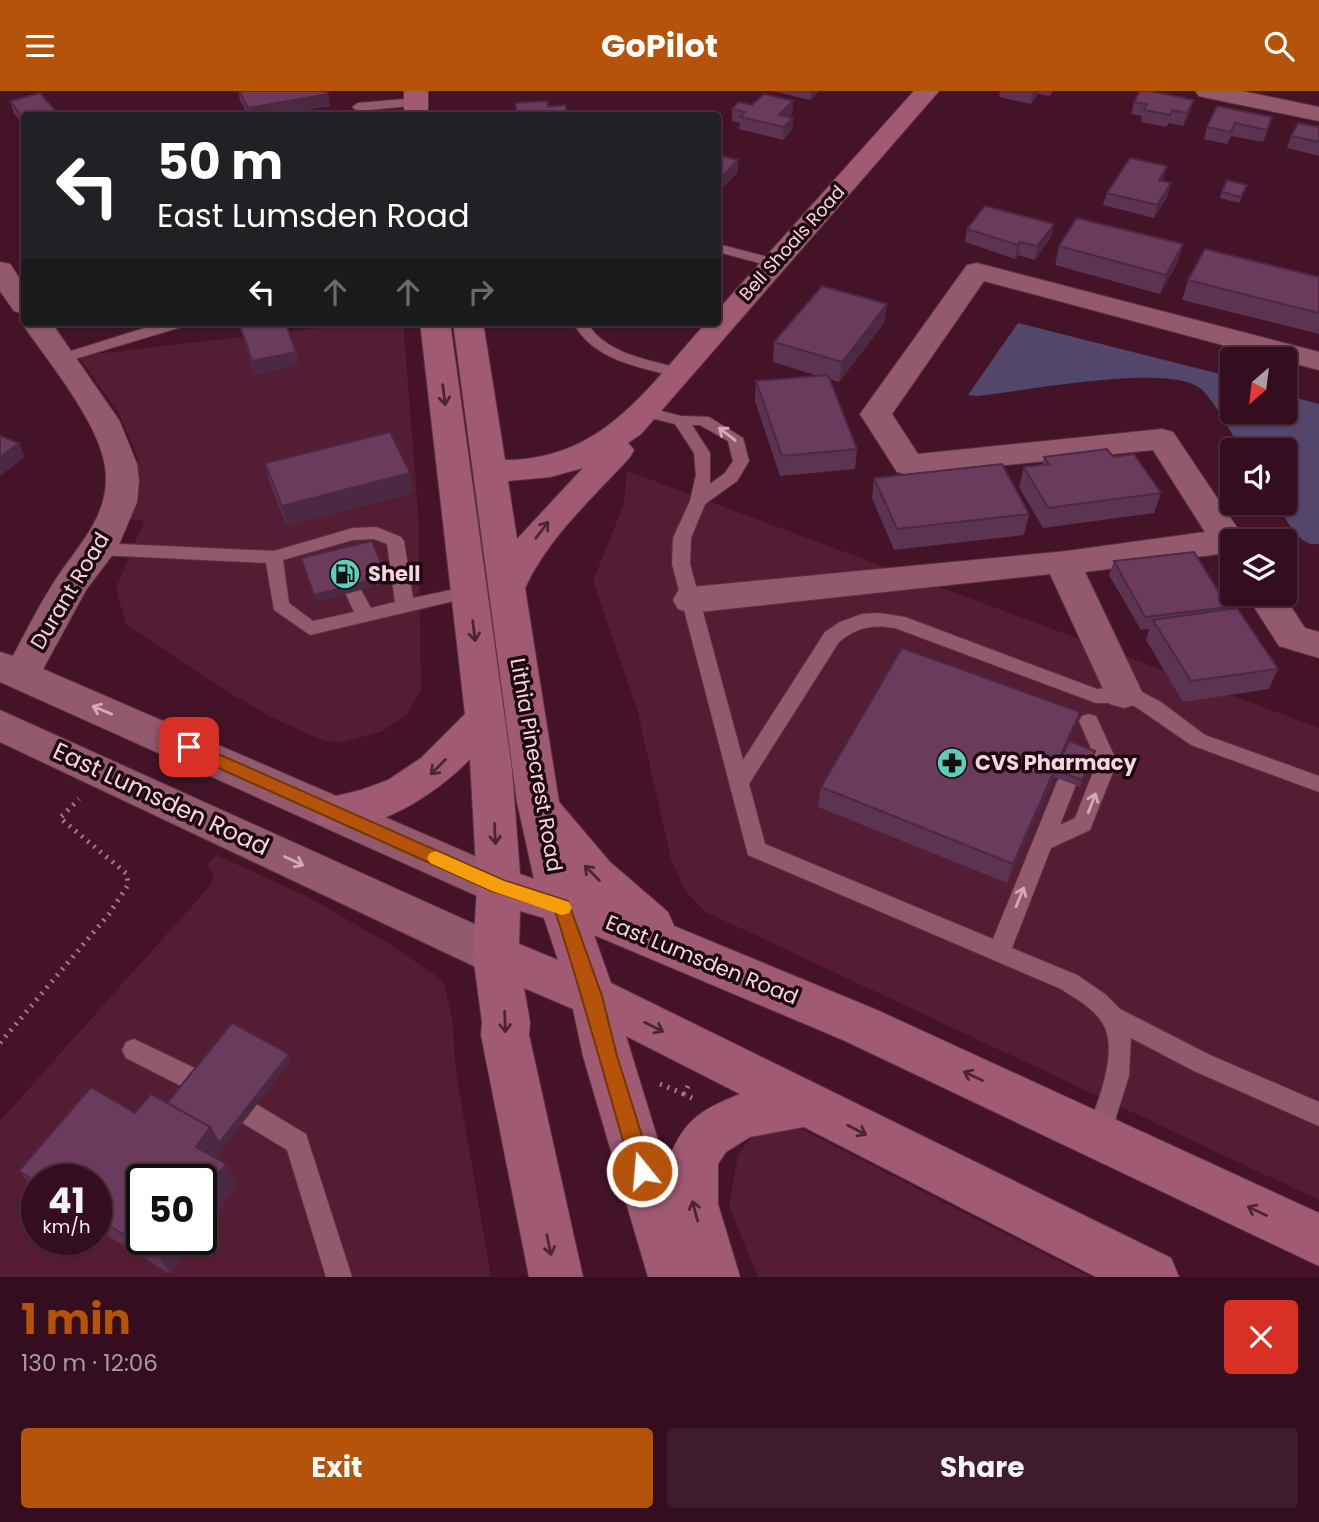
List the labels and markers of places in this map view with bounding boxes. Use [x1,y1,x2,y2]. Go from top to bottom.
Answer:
fuel station icon: Shell [328,557,362,591]
place label: Shell [368,559,420,588]
pin [159,717,219,777]
pharmacy icon: CVS Pharmacy [935,746,969,780]
place label: CVS Pharmacy [975,748,1137,777]

